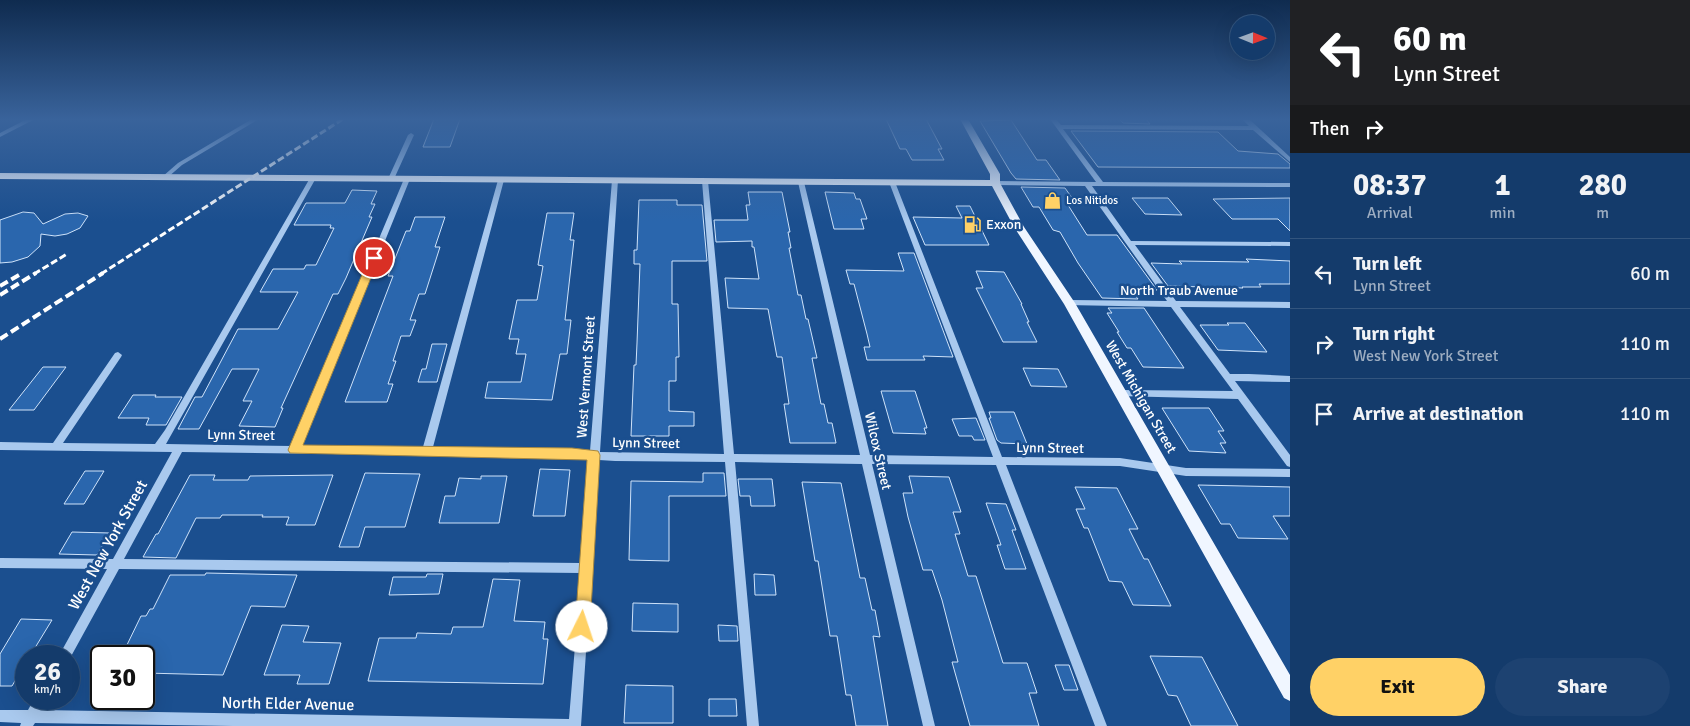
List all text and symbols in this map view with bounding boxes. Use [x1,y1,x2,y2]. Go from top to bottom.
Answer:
north arrow [1230,15,1275,60]
map controls [1230,15,1275,60]
text: 60 m [1393,17,1467,60]
icon: left [1310,20,1375,85]
text: Lynn Street [1393,60,1500,87]
icon: right [1360,115,1388,143]
text: Then [1310,117,1350,141]
text: 08:37 [1353,167,1427,204]
text: 1 [1494,167,1511,204]
text: 280 [1578,167,1627,204]
shop icon: Los Nitidos [1042,190,1062,210]
place label: Los Nitidos [1066,194,1118,207]
text: Arrival [1367,203,1413,223]
text: min [1490,203,1515,223]
text: m [1596,203,1609,223]
fuel station icon: Exxon [962,214,982,234]
place label: Exxon [986,216,1021,233]
pin [353,237,395,279]
icon: arrive [360,244,388,272]
text: Turn left [1353,252,1422,276]
icon: left [1310,260,1338,288]
text: 60 m [1630,262,1670,286]
text: Lynn Street [1353,276,1431,296]
street label: North Traub Avenue [1120,282,1238,299]
street label: West Vermont Street [573,315,599,439]
text: Turn right [1353,322,1435,346]
icon: right [1310,330,1338,358]
text: 110 m [1620,332,1670,356]
street label: West Michigan Street [1102,338,1180,456]
text: West New York Street [1353,346,1498,366]
icon: arrive [1310,400,1338,428]
text: Arrive at destination [1353,402,1524,426]
text: 110 m [1620,402,1670,426]
street label: Wilcox Street [861,410,895,492]
street label: Lynn Street [207,426,275,444]
street label: Lynn Street [612,434,680,452]
street label: Lynn Street [1016,439,1084,457]
street label: West New York Street [64,476,152,613]
position arrow [555,600,607,652]
speed limit sign: 30 [90,645,155,710]
text: 26 [34,656,61,687]
button: Exit [1310,658,1485,716]
button: Share [1495,658,1670,716]
text: km/h [34,682,61,697]
street label: North Elder Avenue [221,693,355,715]

